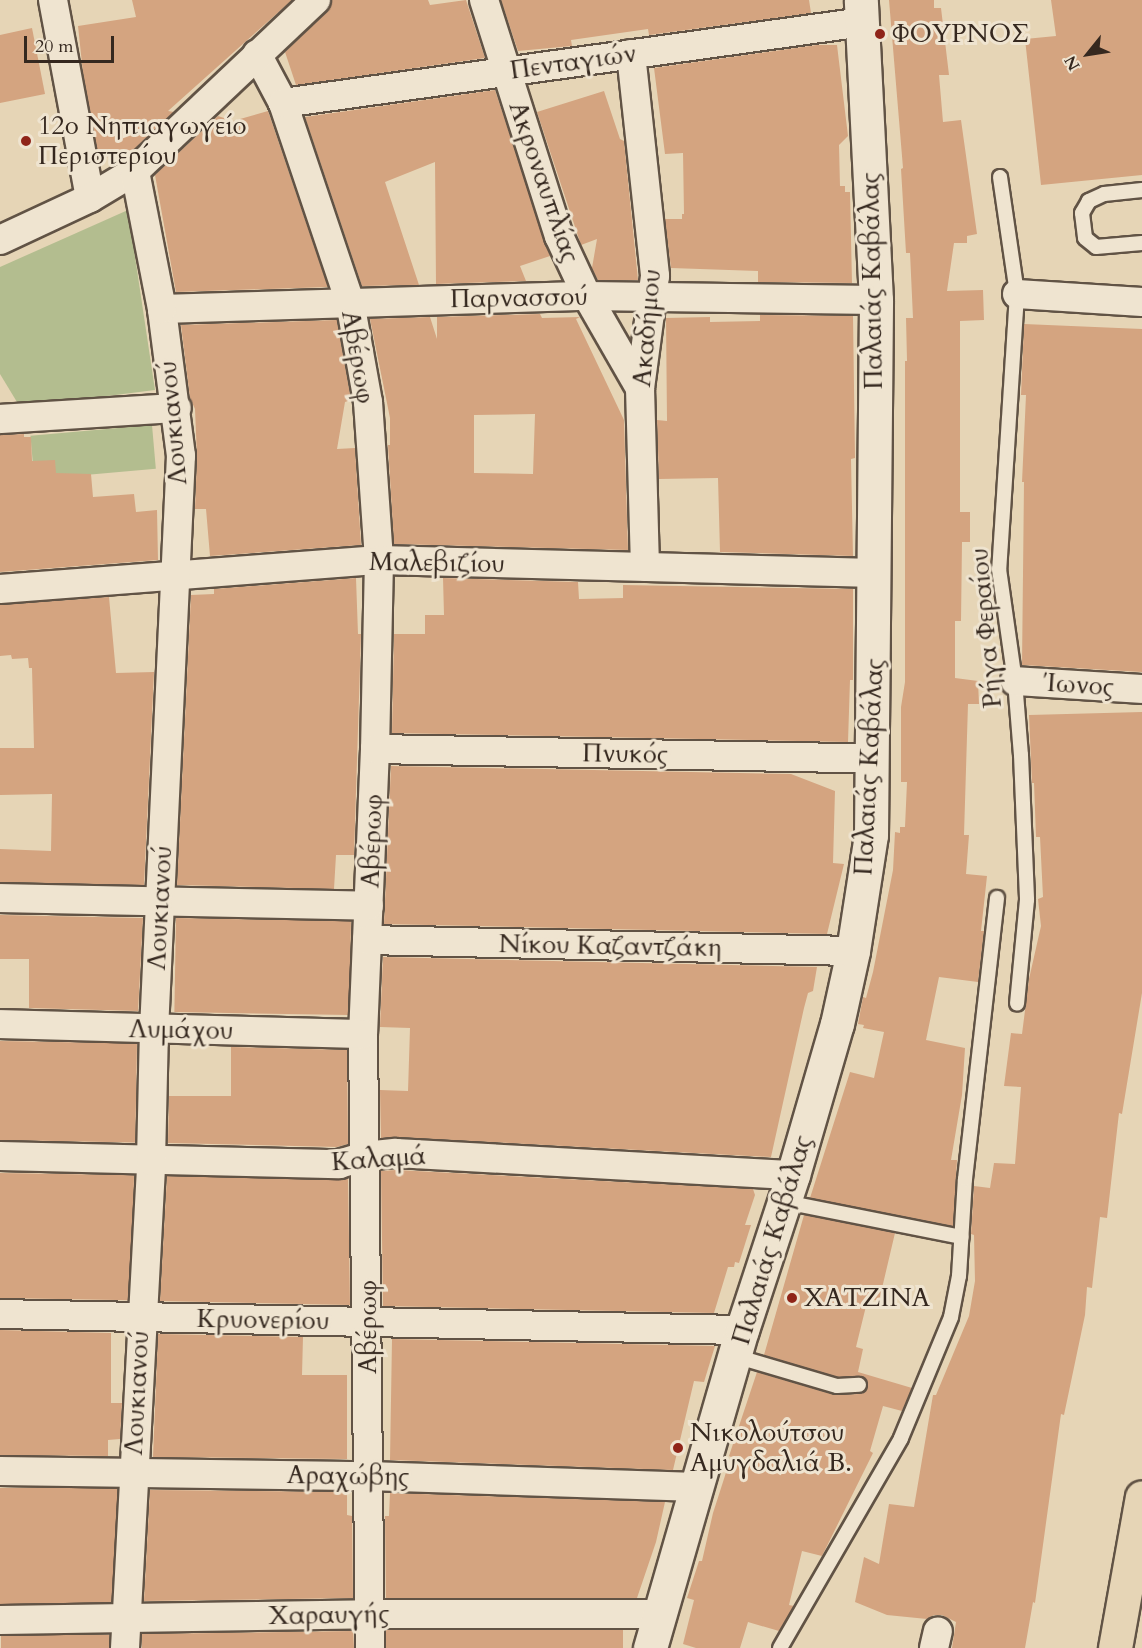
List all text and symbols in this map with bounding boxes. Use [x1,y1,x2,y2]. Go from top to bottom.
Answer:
place label: ΦΟΥΡΝΟΣ [892,18,1029,50]
scale bar [27,24,117,62]
north arrow [1058,24,1118,84]
marker: ΦΟΥΡΝΟΣ [873,27,887,41]
text: 20 m [35,34,74,59]
street label: Πενταγιών [508,38,638,86]
text: N [1059,51,1085,75]
street label: Ακροναυπλίας [502,97,586,267]
place label: 12ο Νηπιαγωγείο Περιστερίου [38,110,247,172]
marker: 12ο Νηπιαγωγείο Περιστερίου [19,134,33,148]
street label: Παλαιάς Καβάλας [855,172,889,390]
street label: Ακαδήμου [626,268,668,388]
street label: Παρνασσού [450,281,588,315]
street label: Αβέρωφ [334,308,382,406]
street label: Λουκιανού [152,360,194,486]
street label: Μαλεβιζίου [369,546,505,580]
street label: Ρήγα Φεραίου [963,547,1009,709]
street label: Παλαιάς Καβάλας [848,658,890,876]
street label: Ίωνος [1043,667,1115,703]
street label: Πνυκός [582,738,668,770]
street label: Αβέρωφ [355,793,389,889]
street label: Λουκιανού [141,845,179,971]
street label: Νίκου Καζαντζάκη [498,928,722,964]
street label: Λυμάχου [128,1013,234,1047]
street label: Παλαιάς Καβάλας [725,1131,819,1349]
street label: Καλαμά [330,1140,428,1178]
street label: Αβέρωφ [352,1280,384,1374]
place label: ΧΑΤΖΙΝΑ [804,1282,930,1314]
marker: ΧΑΤΖΙΝΑ [785,1291,799,1305]
street label: Κρυονερίου [196,1303,330,1337]
street label: Λουκιανού [118,1330,156,1456]
place label: Νικολούτσου Αμυγδαλιά Β. [690,1417,852,1478]
marker: Νικολούτσου Αμυγδαλιά Β. [671,1441,685,1455]
street label: Αραχώβης [287,1459,409,1493]
street label: Χαραυγής [268,1598,390,1632]

